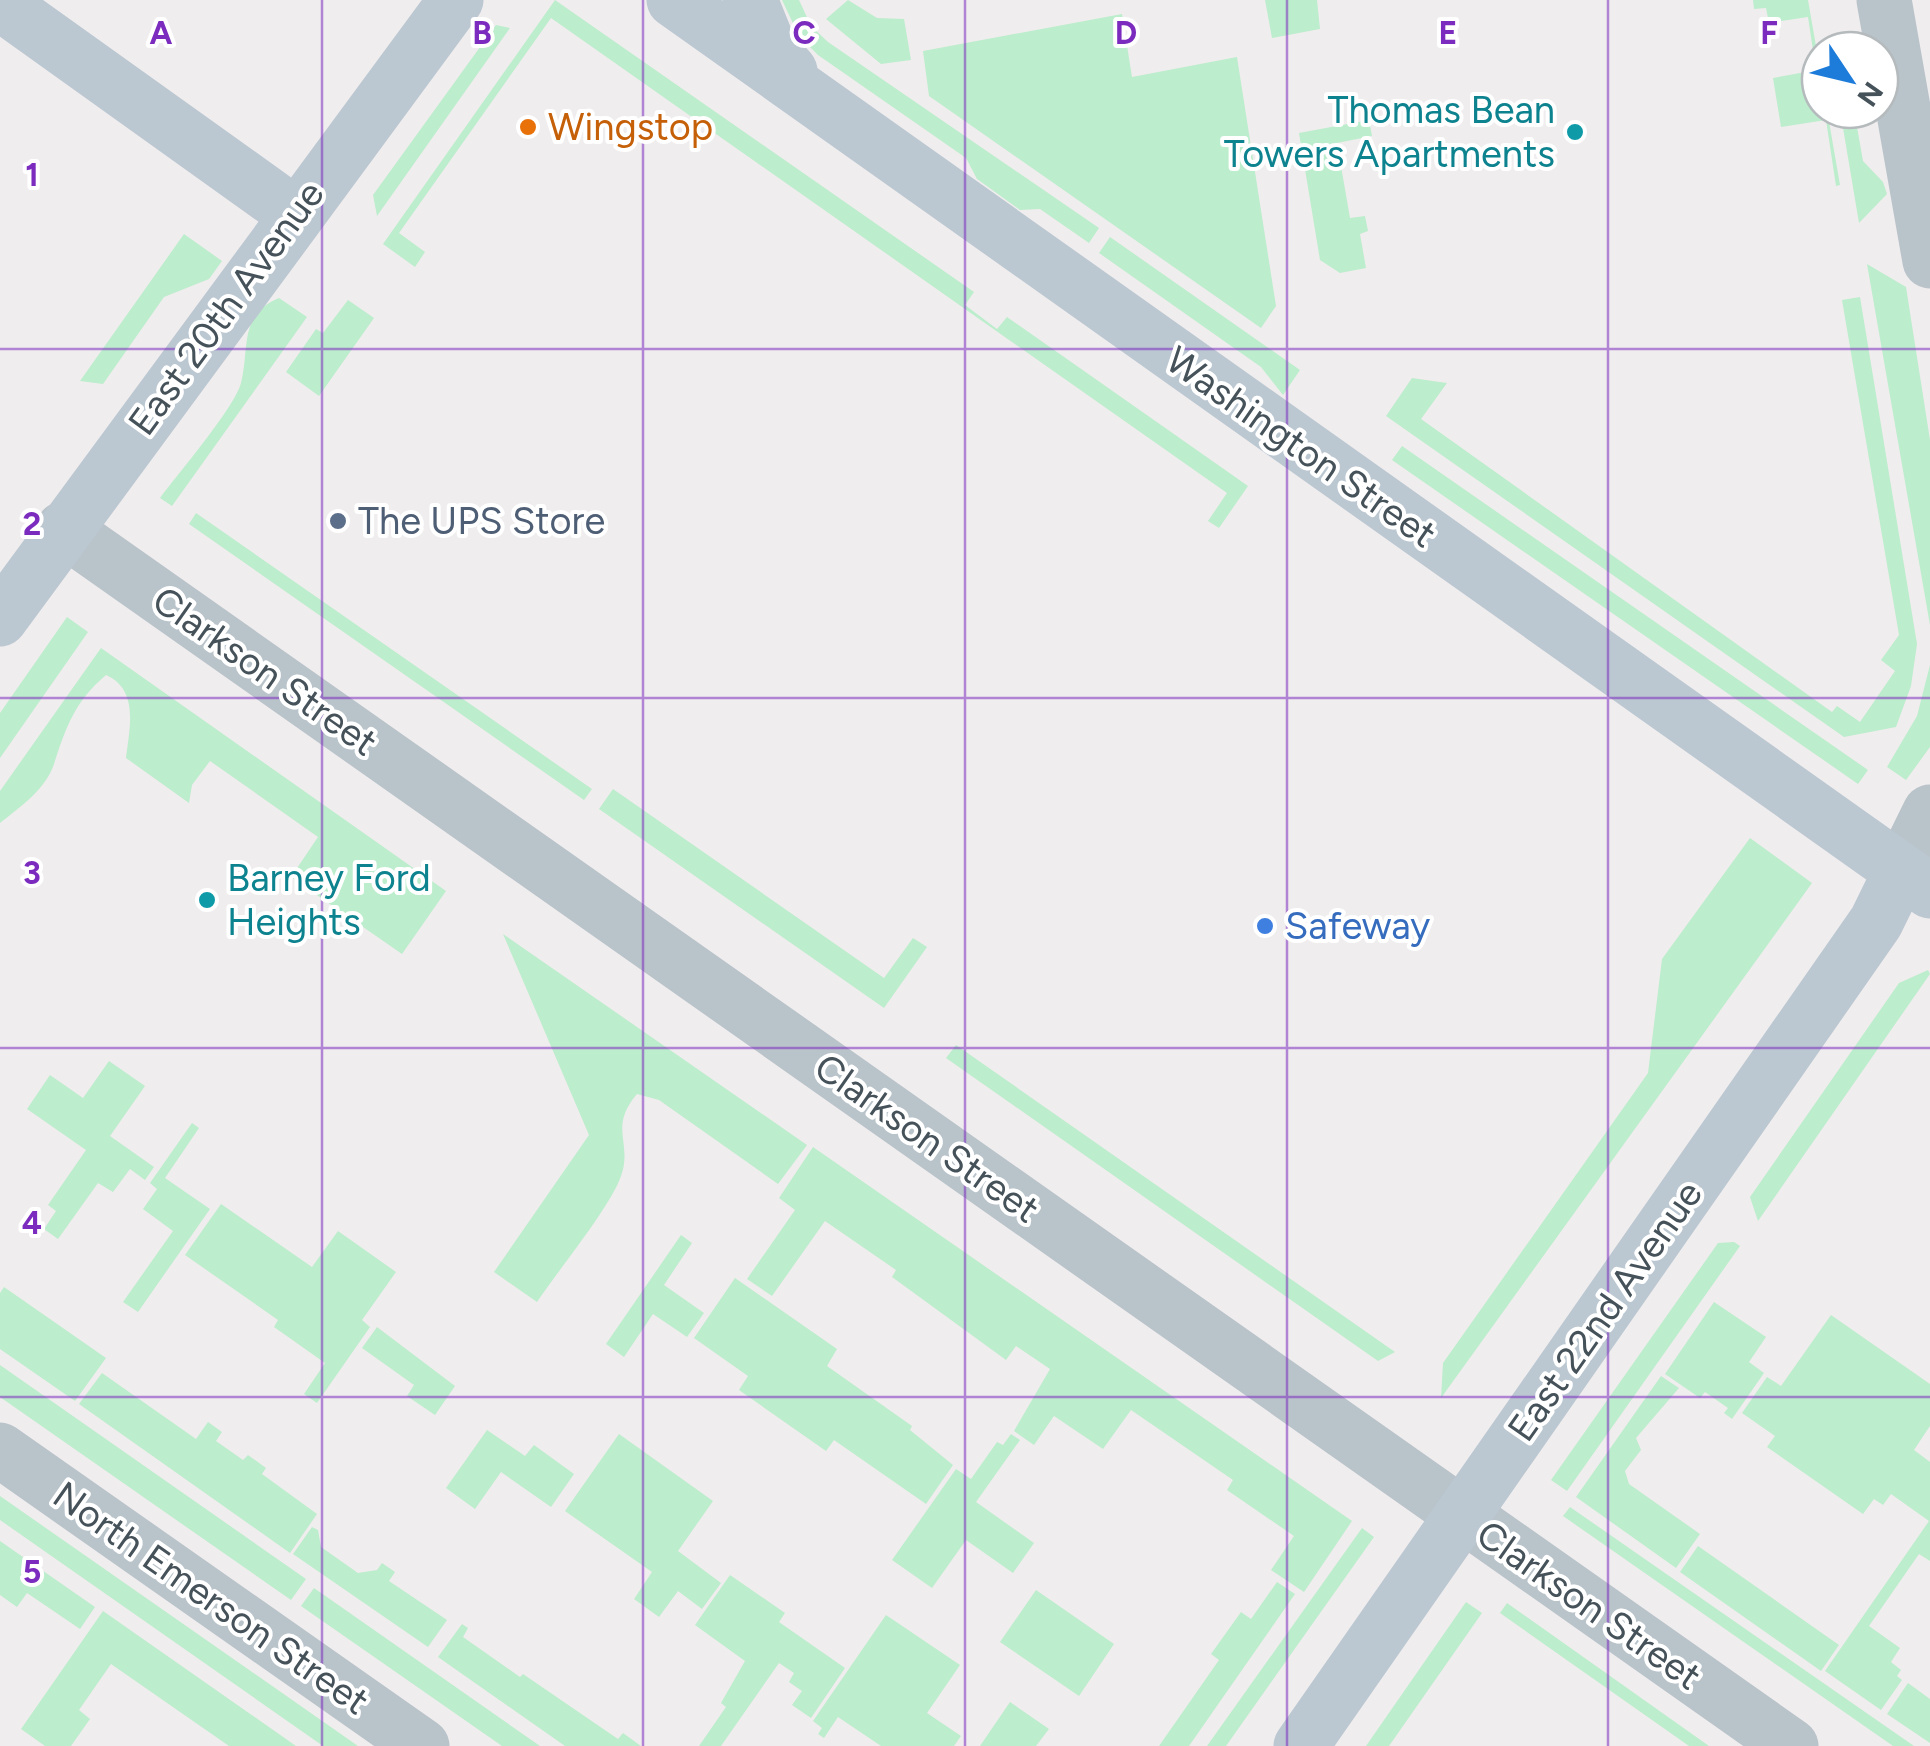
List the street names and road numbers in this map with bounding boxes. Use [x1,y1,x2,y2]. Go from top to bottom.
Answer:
street label: East 20th Avenue [119,172,333,444]
street label: Washington Street [1157,337,1445,557]
street label: Clarkson Street [144,577,386,765]
street label: Clarkson Street [806,1044,1048,1232]
street label: East 22nd Avenue [1498,1172,1712,1450]
street label: North Emerson Street [44,1472,378,1724]
street label: Clarkson Street [1468,1511,1710,1699]

